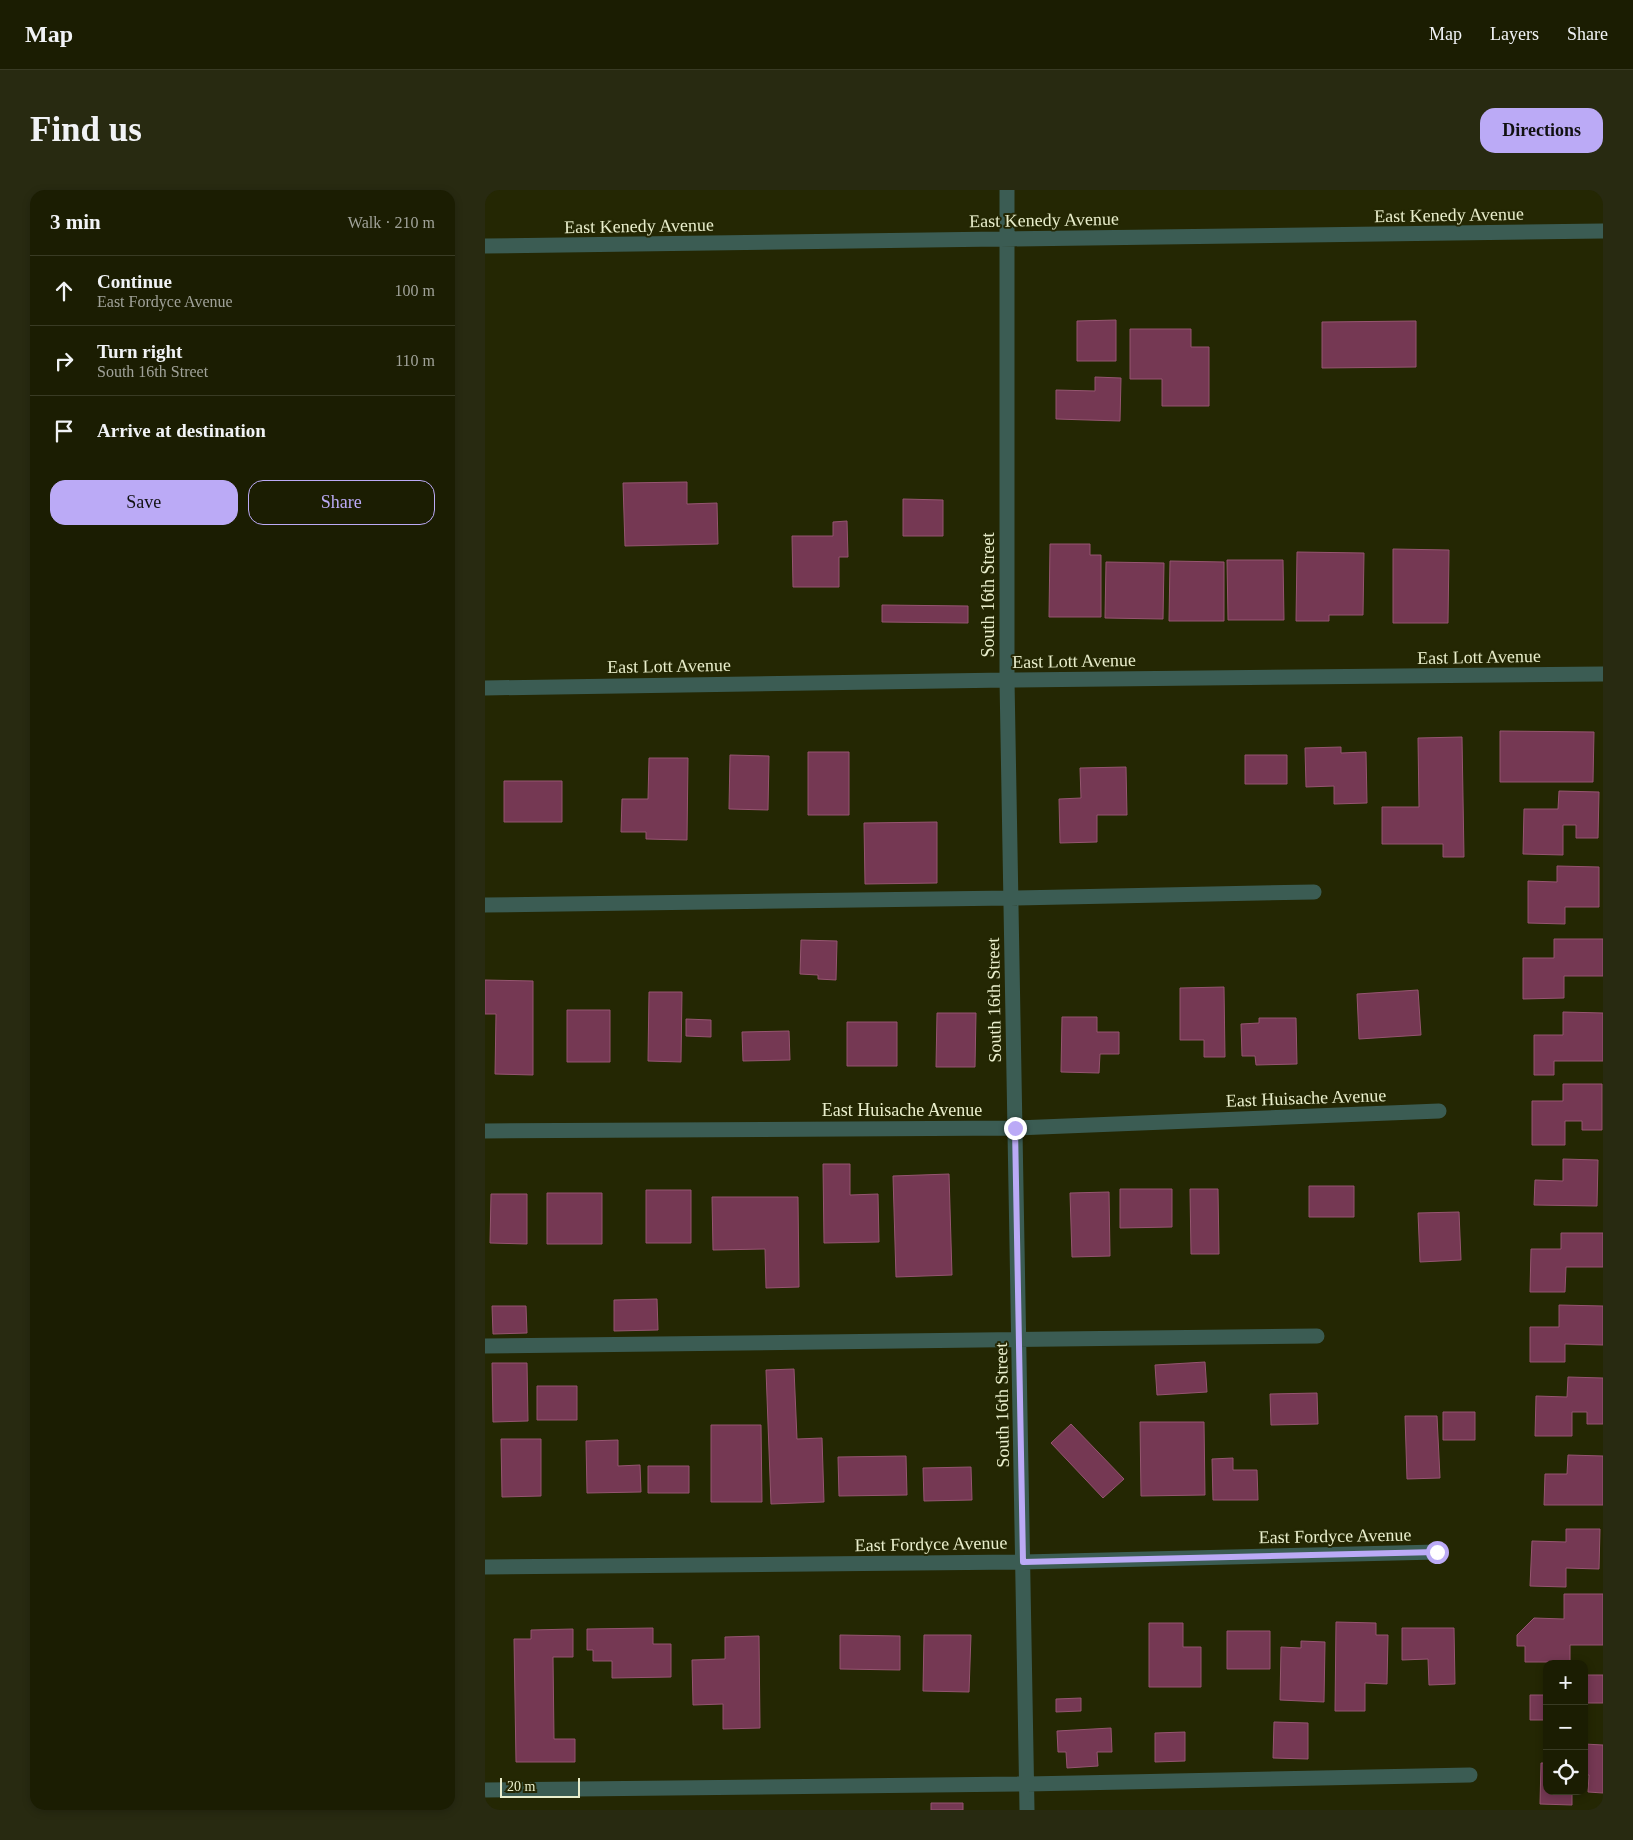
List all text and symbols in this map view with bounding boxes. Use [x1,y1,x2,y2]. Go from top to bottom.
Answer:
text: Map [25,21,73,47]
text: Map [1429,24,1462,44]
text: Layers [1490,24,1539,44]
text: Share [1567,24,1608,44]
button: Directions [1480,108,1603,153]
text: Find us [30,110,142,149]
street label: East Kenedy Avenue [1374,204,1524,226]
street label: East Kenedy Avenue [969,209,1119,231]
text: 3 min [50,210,101,234]
text: Walk · 210 m [348,214,435,231]
street label: East Kenedy Avenue [564,215,714,237]
text: Continue [97,271,172,292]
icon: ahead [50,277,78,305]
text: 100 m [395,282,435,299]
text: East Fordyce Avenue [97,293,233,310]
text: Turn right [97,341,182,362]
icon: right [50,347,78,375]
text: 110 m [395,352,435,369]
text: South 16th Street [97,363,208,380]
icon: arrive [50,417,78,445]
text: Arrive at destination [97,420,266,441]
button: Save [50,480,238,525]
button: Share [248,480,435,525]
street label: South 16th Street [978,533,998,658]
street label: East Lott Avenue [1417,646,1541,668]
street label: East Lott Avenue [1012,650,1136,672]
street label: East Lott Avenue [607,655,731,677]
street label: South 16th Street [983,937,1005,1063]
street label: East Huisache Avenue [1225,1085,1387,1111]
street label: East Huisache Avenue [822,1100,982,1120]
route end [1004,1117,1027,1140]
street label: South 16th Street [991,1342,1013,1468]
street label: East Fordyce Avenue [1259,1525,1411,1547]
street label: East Fordyce Avenue [855,1533,1007,1555]
route start [1426,1541,1449,1564]
map controls [1543,1660,1588,1795]
button: + [1543,1660,1588,1705]
button: − [1543,1705,1588,1750]
button: locate [1543,1750,1588,1795]
scale bar [500,1775,580,1798]
text: 20 m [507,1779,535,1794]

